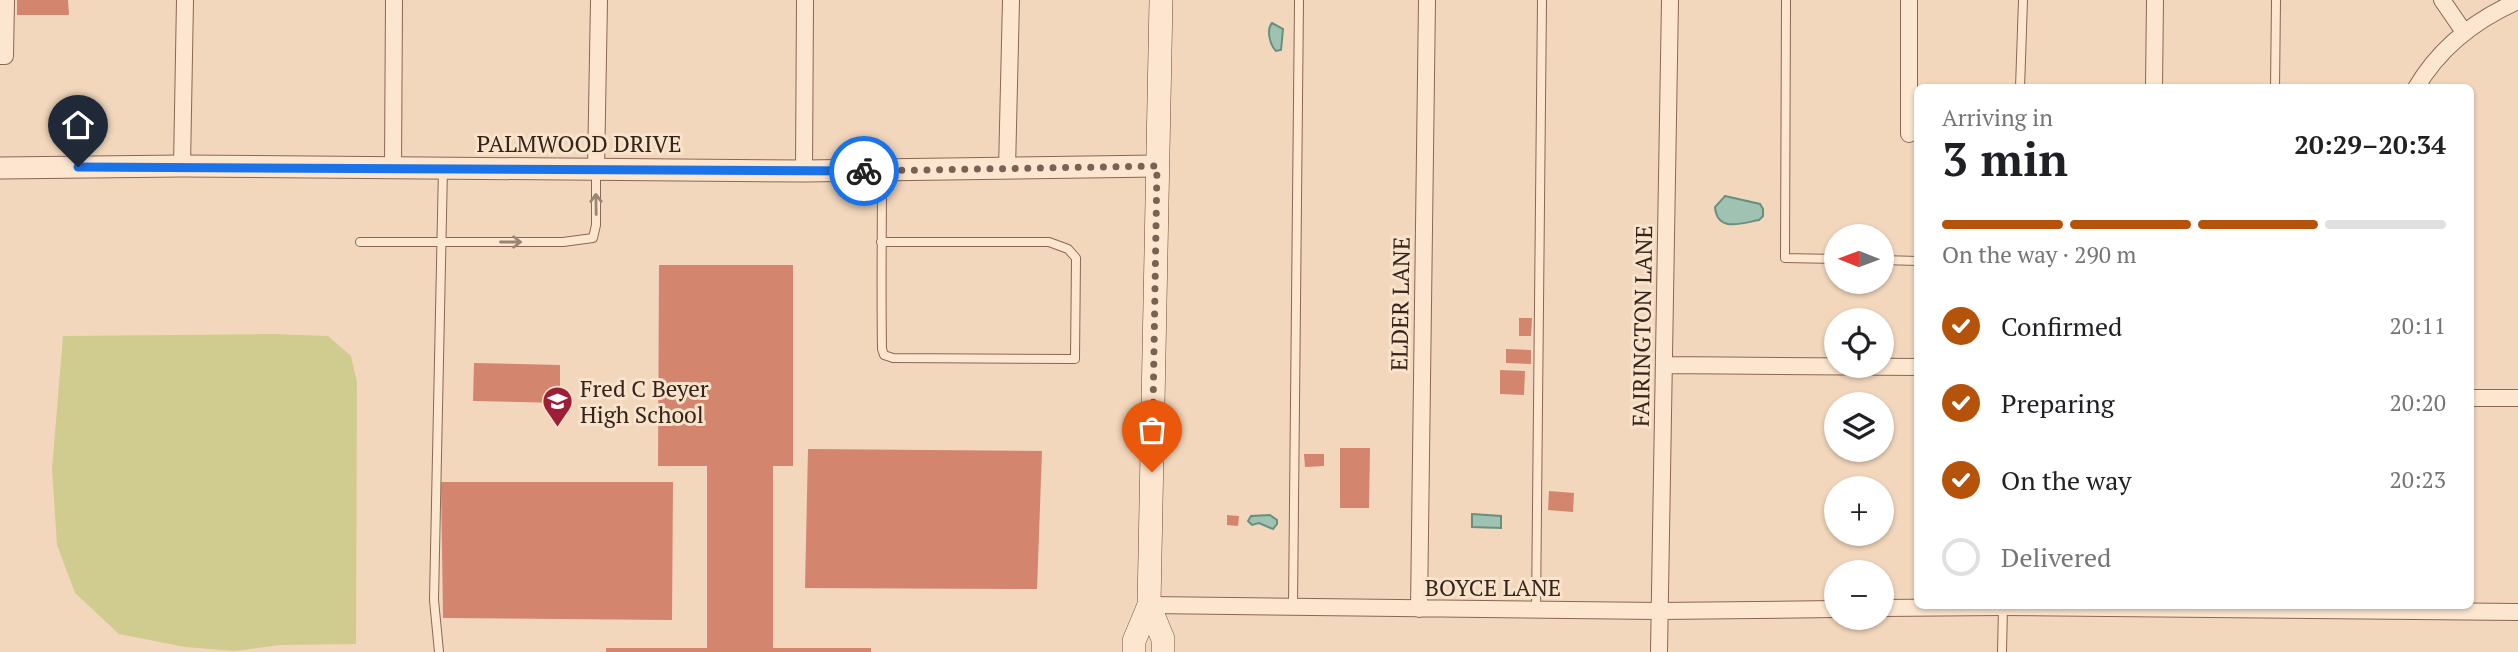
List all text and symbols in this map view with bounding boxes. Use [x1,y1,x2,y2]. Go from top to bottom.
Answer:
pin [48,95,108,167]
text: Arriving in [1942,102,2053,133]
icon: home [59,106,97,144]
text: 20:29–20:34 [2294,127,2446,161]
street label: PALMWOOD DRIVE [476,128,682,159]
text: 3 min [1942,128,2068,189]
courier [829,136,899,206]
icon: bike [845,152,883,190]
one-way arrow [589,193,603,216]
north arrow [1824,224,1894,294]
map controls [1824,224,1894,630]
street label: FAIRINGTON LANE [1625,225,1659,427]
one-way arrow [499,235,522,249]
street label: ELDER LANE [1383,236,1417,372]
text: On the way · 290 m [1942,239,2136,270]
icon: check [1942,307,1980,345]
button: locate [1824,308,1894,378]
text: Confirmed [2001,309,2122,343]
text: 20:11 [2389,310,2446,341]
place label: Fred C Beyer High School [580,373,709,430]
school or university icon: Fred C Beyer High School [540,384,574,428]
icon: check [1942,384,1980,422]
text: Preparing [2001,386,2114,420]
text: 20:20 [2389,387,2446,418]
button: layers [1824,392,1894,462]
pin [1122,400,1182,472]
icon: bag [1133,411,1171,449]
icon: check [1942,461,1980,499]
text: On the way [2001,463,2132,497]
text: 20:23 [2389,464,2446,495]
button: + [1824,476,1894,546]
text: Delivered [2001,540,2111,574]
button: − [1824,560,1894,630]
street label: BOYCE LANE [1425,572,1561,603]

